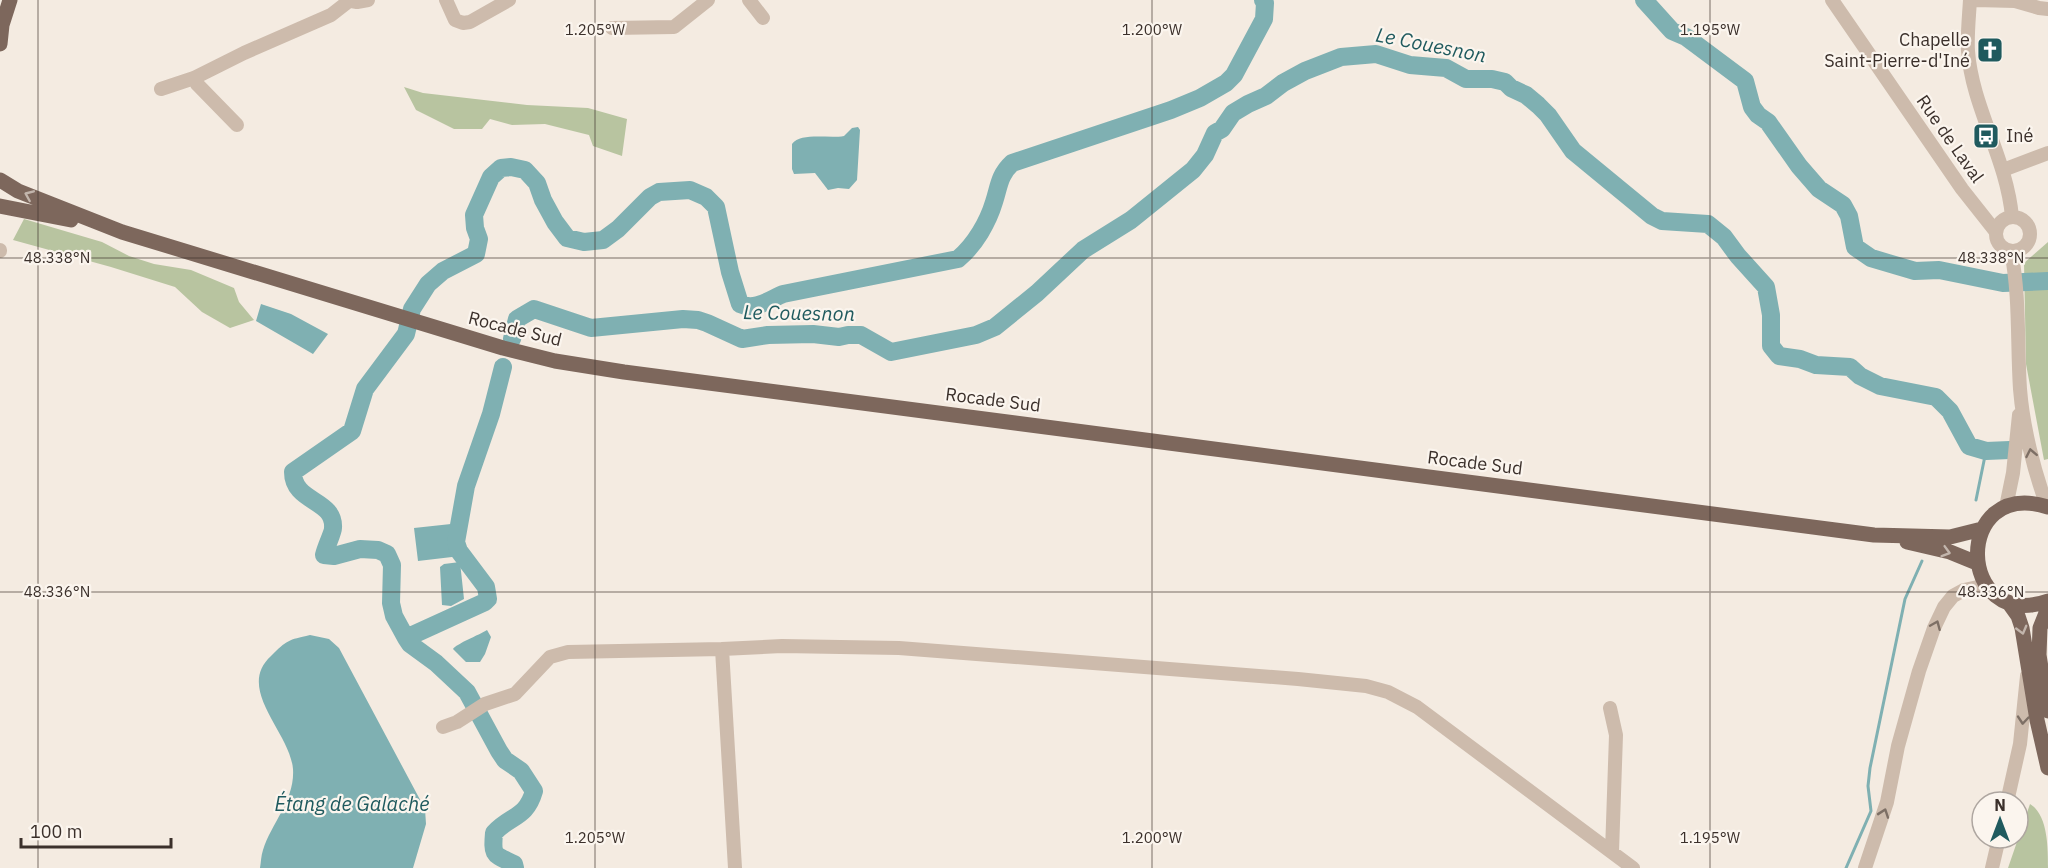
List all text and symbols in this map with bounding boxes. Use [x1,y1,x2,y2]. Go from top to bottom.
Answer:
text: 1.205°W [565,20,626,39]
text: 1.200°W [1122,20,1183,39]
text: 1.195°W [1680,20,1741,39]
water label: Le Couesnon [1374,21,1489,68]
place label: Chapelle Saint-Pierre-d'Iné [1824,28,1970,72]
church icon: Chapelle Saint-Pierre-d'Iné [1975,35,2005,65]
street label: Rue de Laval [1912,90,1989,187]
bus stop icon: Iné [1971,121,2001,151]
place label: Iné [2006,124,2033,147]
one-way arrow [24,190,35,202]
text: 48.338°N [24,248,90,267]
text: 48.338°N [1958,248,2024,267]
water label: Le Couesnon [743,298,855,327]
street label: Rocade Sud [466,306,564,351]
street label: Rocade Sud [944,382,1042,417]
street label: Rocade Sud [1426,445,1524,480]
one-way arrow [2025,448,2038,458]
one-way arrow [1940,545,1951,557]
text: 48.336°N [24,582,90,601]
text: 48.336°N [1958,582,2024,601]
one-way arrow [1929,621,1941,632]
one-way arrow [2015,624,2027,635]
one-way arrow [2017,716,2030,725]
water label: Étang de Galaché [274,790,430,817]
north arrow [1970,790,2030,850]
text: N [1994,795,2006,815]
one-way arrow [1876,808,1889,819]
scale bar [21,811,171,849]
text: 100 m [30,820,82,843]
text: 1.205°W [565,828,626,847]
text: 1.200°W [1122,828,1183,847]
text: 1.195°W [1680,828,1741,847]

